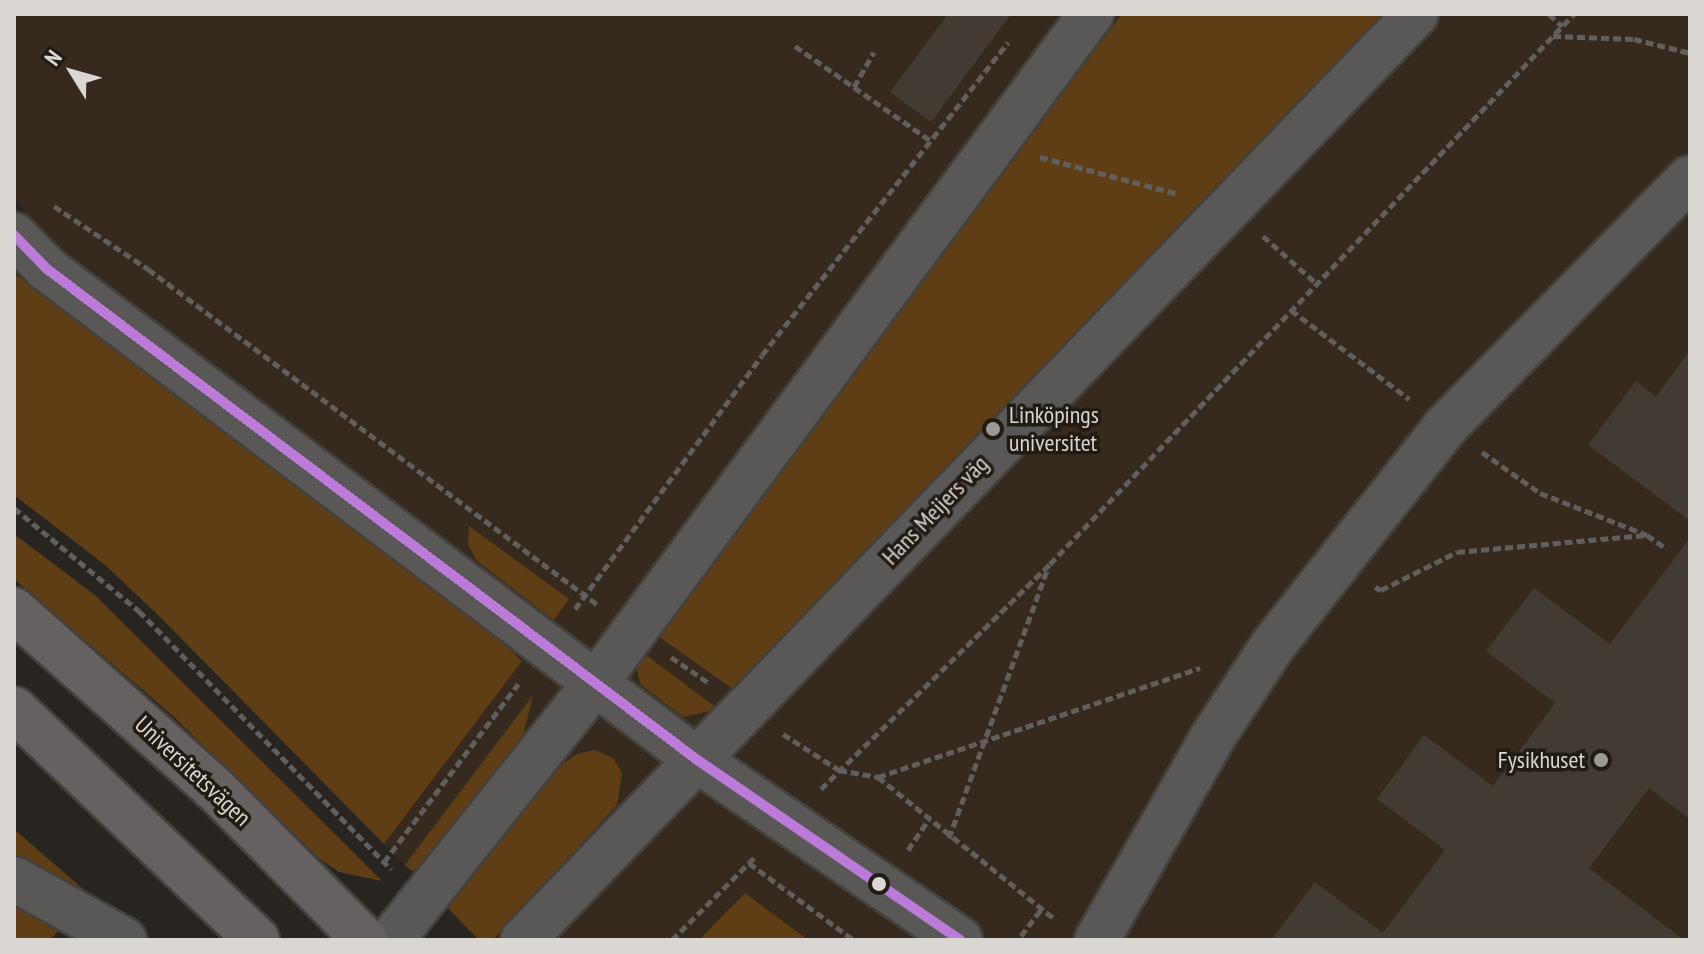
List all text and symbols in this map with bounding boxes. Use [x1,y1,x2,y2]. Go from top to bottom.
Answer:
north arrow [32,32,112,112]
text: N [38,44,68,71]
place label: Linköpings universitet [1009,401,1099,457]
marker: Linköpings universitet [984,420,1002,438]
street label: Hans Meijers väg [876,449,994,571]
street label: Universitetsvägen [129,710,257,832]
place label: Fysikhuset [1498,746,1585,774]
marker: Fysikhuset [1592,751,1610,769]
unlabelled marker [871,876,887,892]

